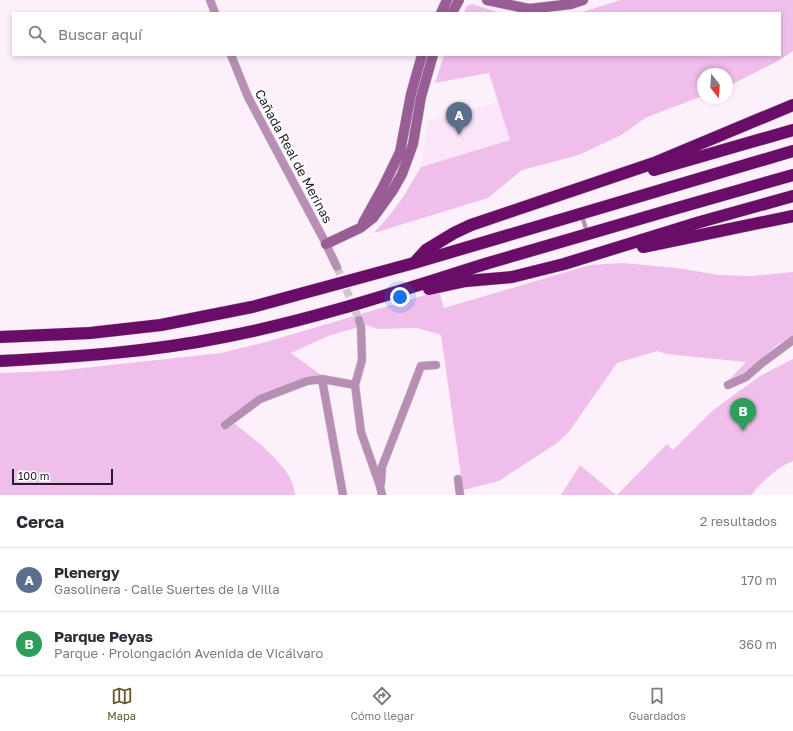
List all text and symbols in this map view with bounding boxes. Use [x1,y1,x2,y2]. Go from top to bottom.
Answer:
search box [12,12,781,56]
icon: search [26,23,48,45]
text: Buscar aquí [58,25,142,43]
north arrow [697,68,733,104]
street label: Cañada Real de Merinas [252,86,336,226]
pin: A [446,102,472,135]
your location [390,287,410,307]
pin: B [730,398,756,431]
scale bar [12,467,113,486]
text: 100 m [18,469,49,482]
text: Cerca [16,511,64,532]
text: 2 resultados [700,513,777,529]
text: Plenergy [54,563,120,581]
text: A [24,572,34,588]
text: 170 m [741,572,777,588]
text: Gasolinera · Calle Suertes de la Villa [54,581,280,597]
text: Parque Peyas [54,627,153,645]
text: B [24,636,34,652]
text: 360 m [739,636,777,652]
text: Parque · Prolongación Avenida de Vicálvaro [54,645,323,661]
tab: Mapa [107,685,136,722]
tab: Cómo llegar [350,685,414,722]
tab: Guardados [629,685,686,722]

